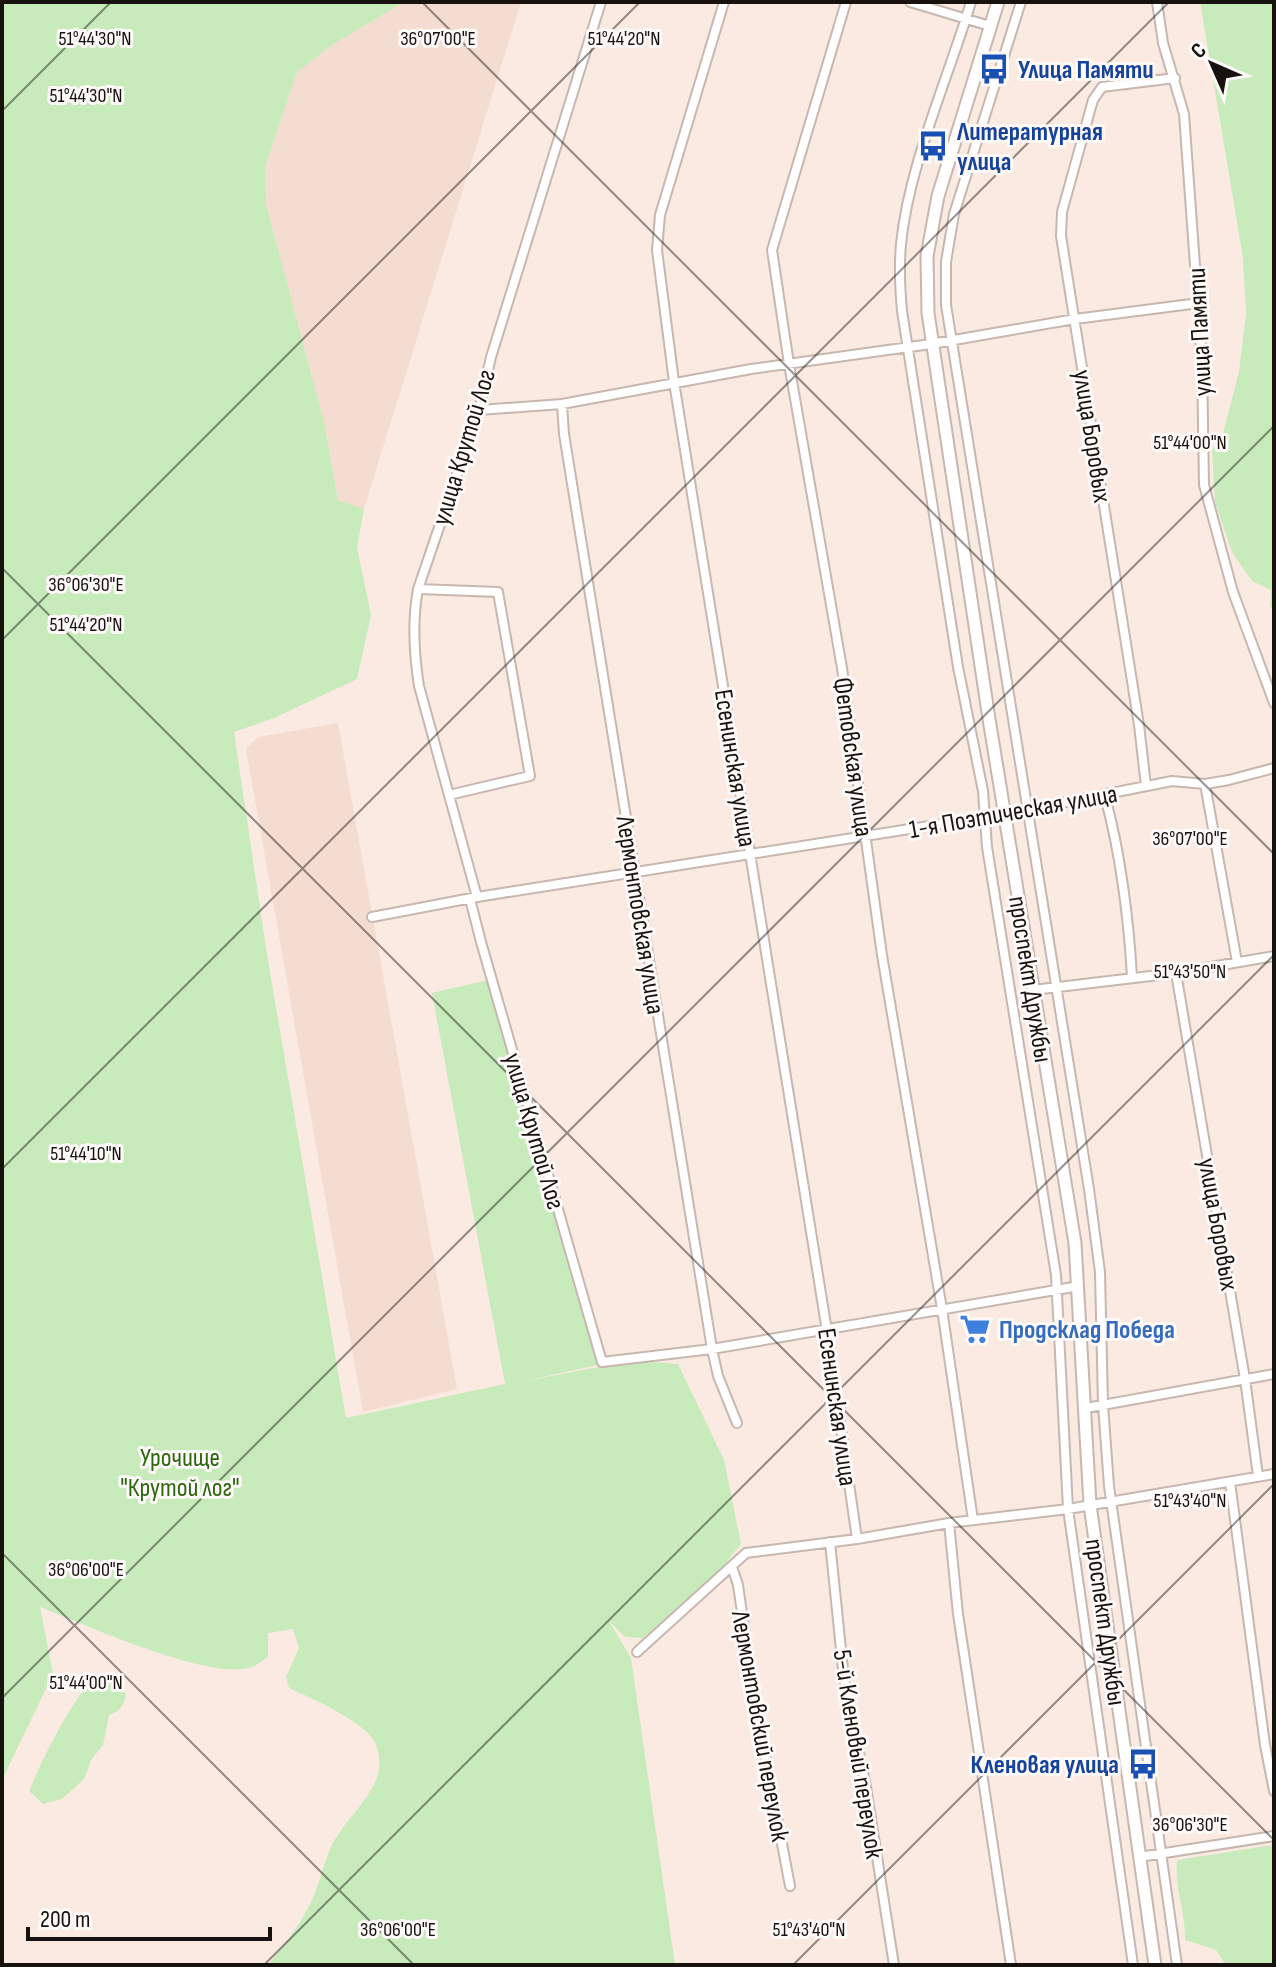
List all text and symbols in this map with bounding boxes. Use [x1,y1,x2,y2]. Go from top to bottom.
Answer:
north arrow [1172,24,1252,104]
text: 51°44'30"N [59,27,131,51]
text: 36°07'00"E [400,27,476,51]
text: 51°44'20"N [588,27,660,51]
text: С [1185,37,1212,64]
bus stop icon: Улица Памяти [977,52,1011,86]
place label: Улица Памяти [1018,55,1154,86]
text: 51°44'30"N [50,84,122,108]
place label: Литературная улица [956,117,1103,178]
bus stop icon: Литературная улица [916,129,950,163]
street label: улица Памяти [1182,267,1219,397]
street label: улица Крутой Лог [426,366,503,529]
street label: улица Боровых [1066,368,1117,505]
text: 51°44'00"N [1153,431,1227,455]
text: 36°06'30"E [48,573,124,597]
text: 51°44'20"N [50,613,122,637]
street label: Фетовская улица [826,676,879,839]
street label: Есенинская улица [707,687,762,849]
street label: 1-я Поэтическая улица [907,779,1120,846]
street label: Лермонтовская улица [608,813,670,1017]
text: 36°07'00"E [1152,827,1228,851]
street label: проспект Дружбы [1001,894,1058,1065]
text: 51°43'50"N [1154,960,1226,984]
street label: улица Крутой Лог [496,1050,571,1213]
text: 51°44'10"N [50,1142,122,1166]
street label: улица Боровых [1191,1156,1244,1293]
supermarket icon: Продсклад Победа [958,1312,992,1346]
place label: Продсклад Победа [999,1315,1175,1346]
street label: Есенинская улица [810,1326,863,1488]
park label: Урочище "Крутой лог" [120,1443,240,1504]
text: 51°43'40"N [1154,1489,1226,1513]
street label: проспект Дружбы [1077,1537,1132,1708]
text: 36°06'00"E [48,1558,124,1582]
street label: Лермонтовский переулок [724,1607,795,1844]
street label: 5-й Кленовый переулок [826,1647,889,1861]
text: 51°44'00"N [49,1671,123,1695]
bus stop icon: Кленовая улица [1126,1747,1160,1781]
place label: Кленовая улица [971,1750,1119,1781]
text: 36°06'30"E [1152,1813,1228,1837]
scale bar [28,1891,270,1941]
text: 200 m [40,1905,91,1934]
text: 36°06'00"E [360,1918,436,1942]
text: 51°43'40"N [773,1918,845,1942]

